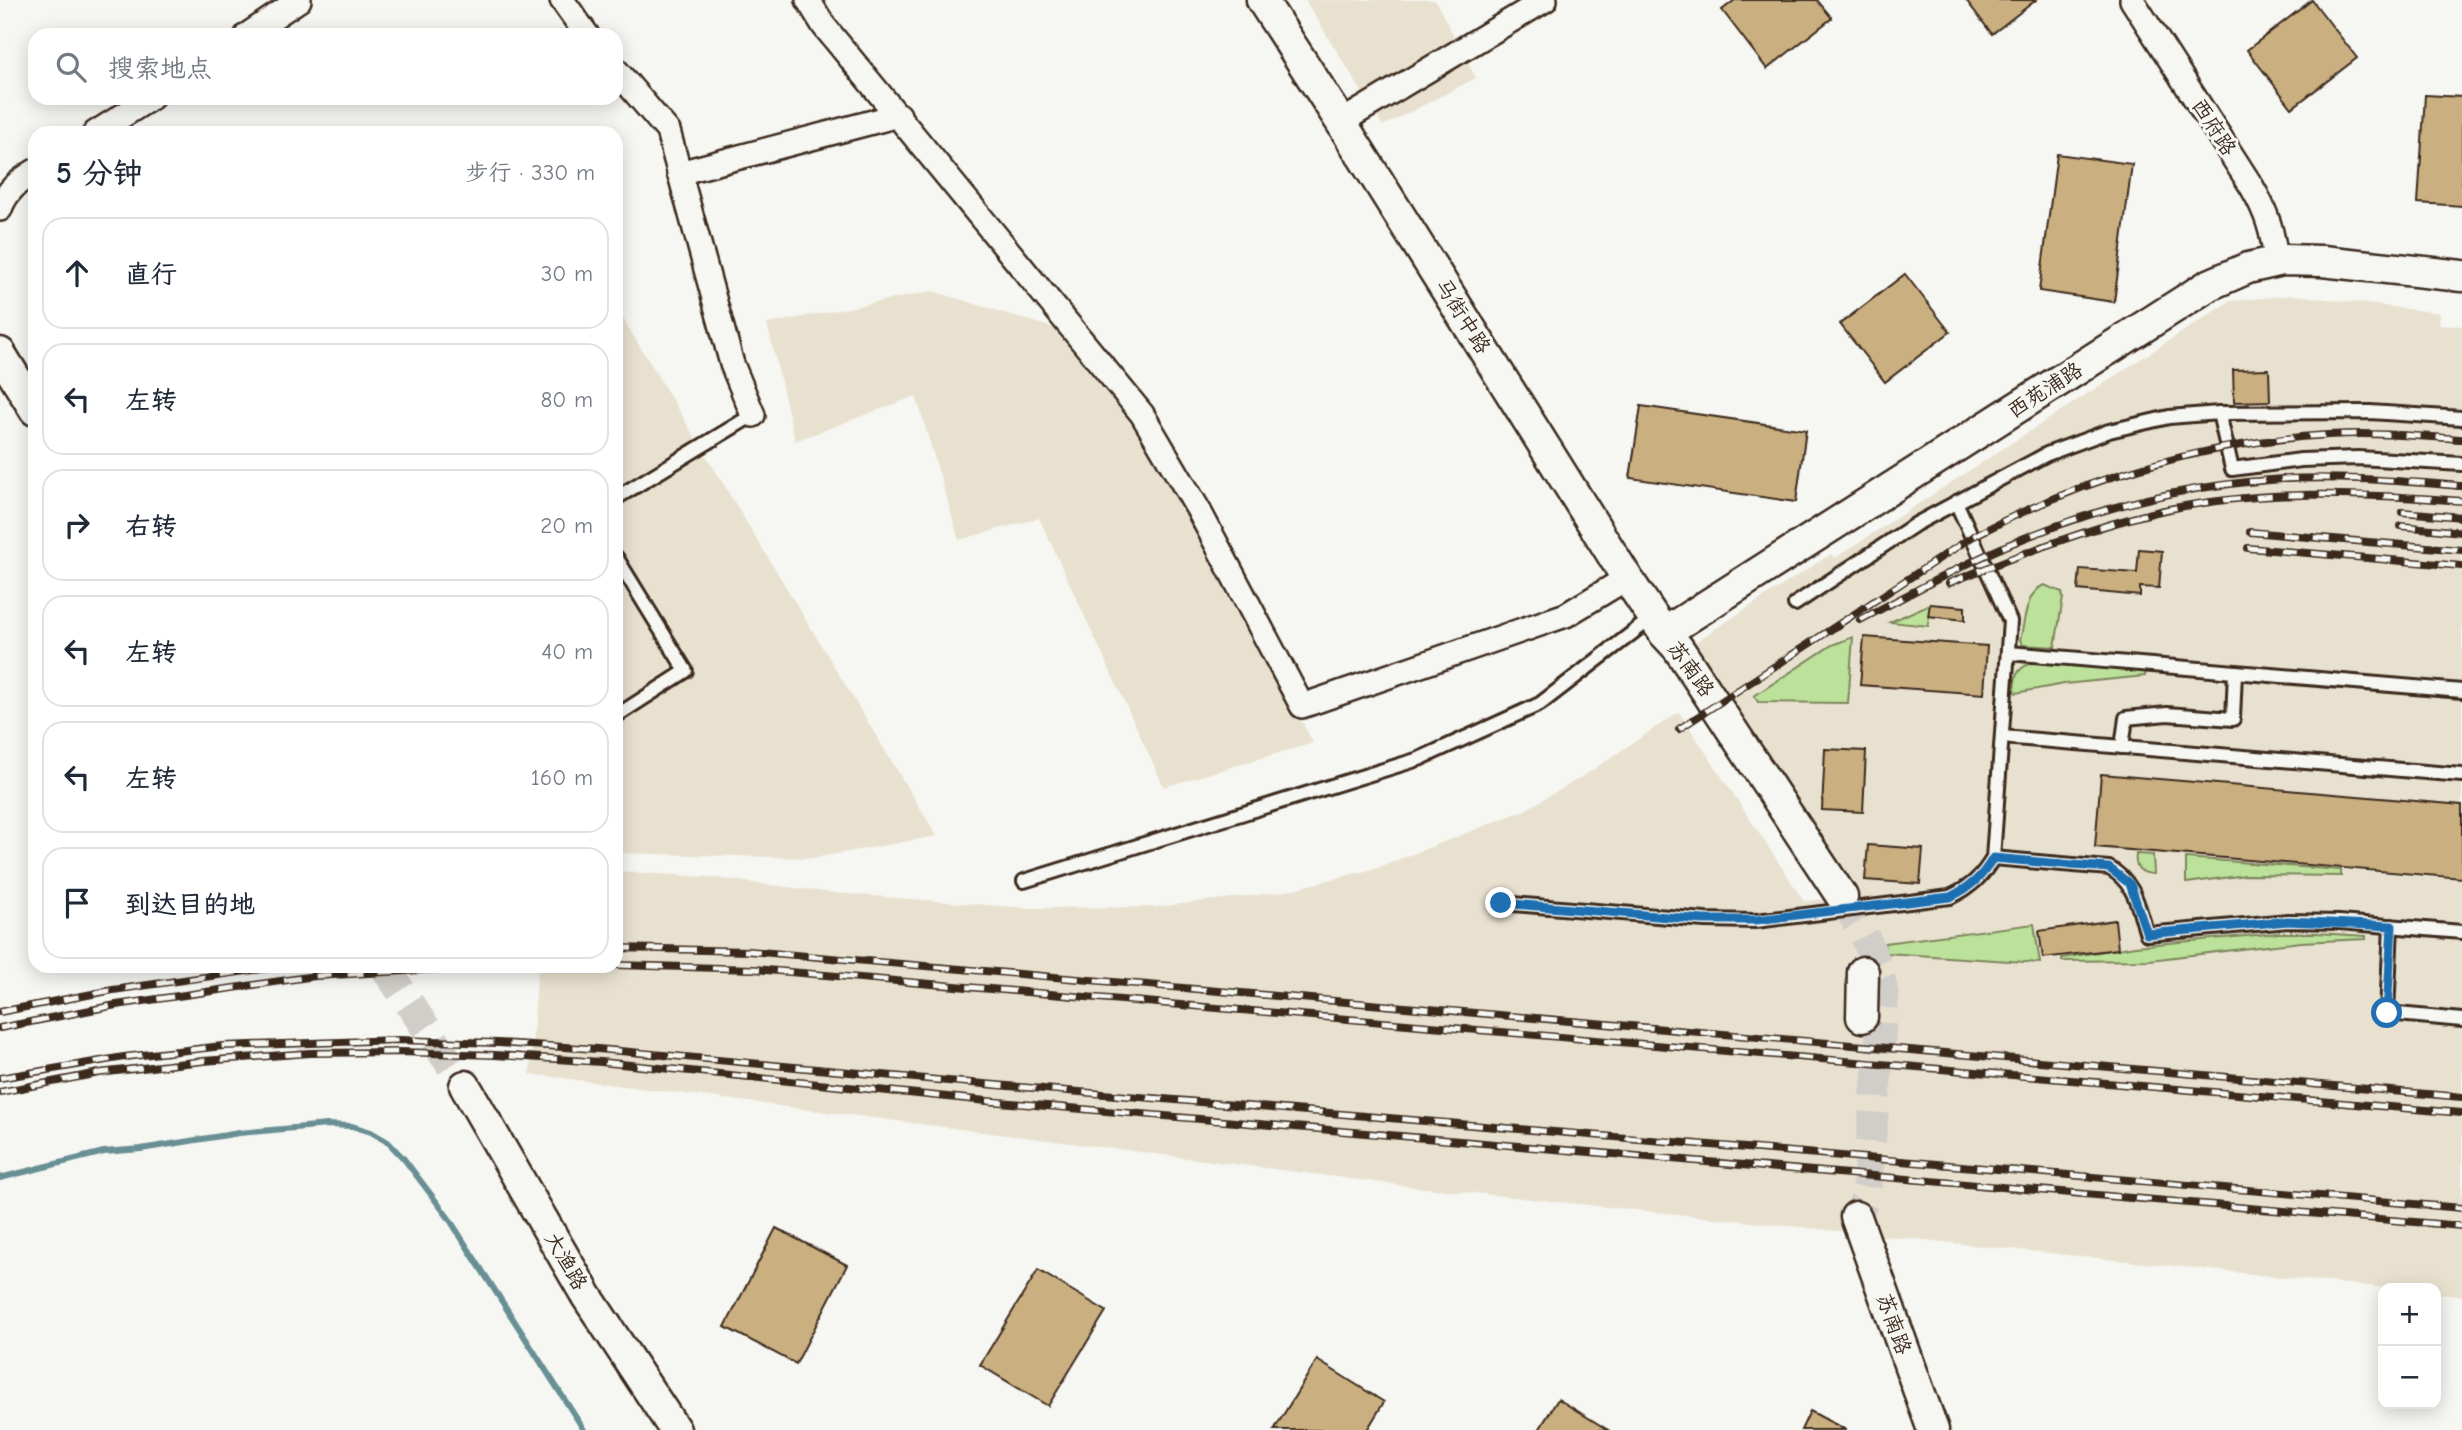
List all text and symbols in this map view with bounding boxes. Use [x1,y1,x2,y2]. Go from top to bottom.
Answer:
search box [28,28,623,105]
icon: search [52,48,90,86]
text: 搜索地点 [108,54,212,84]
street label: 西府路 [2187,94,2241,160]
text: 5 分钟 [56,156,143,191]
text: 步行 · 330 m [466,159,595,186]
icon: ahead [58,254,96,292]
text: 直行 [125,260,177,290]
text: 30 m [541,260,593,287]
street label: 马街中路 [1431,274,1495,358]
street label: 西苑浦路 [2003,357,2087,423]
icon: left [58,380,96,418]
text: 左转 [125,386,177,416]
text: 80 m [540,386,593,413]
icon: right [58,506,96,544]
text: 右转 [125,512,177,542]
text: 20 m [540,512,593,539]
icon: left [58,632,96,670]
street label: 苏南路 [1663,636,1719,702]
text: 左转 [125,638,177,668]
text: 40 m [541,638,593,665]
icon: left [58,758,96,796]
text: 左转 [125,764,177,794]
text: 160 m [531,764,593,791]
icon: arrive [58,884,96,922]
route end [1485,887,1516,918]
text: 到达目的地 [125,890,255,920]
route start [2371,997,2402,1028]
street label: 大渔路 [540,1228,592,1294]
map controls [2378,1283,2441,1409]
button: + [2378,1283,2441,1346]
street label: 苏南路 [1872,1290,1916,1358]
button: − [2378,1346,2441,1409]

